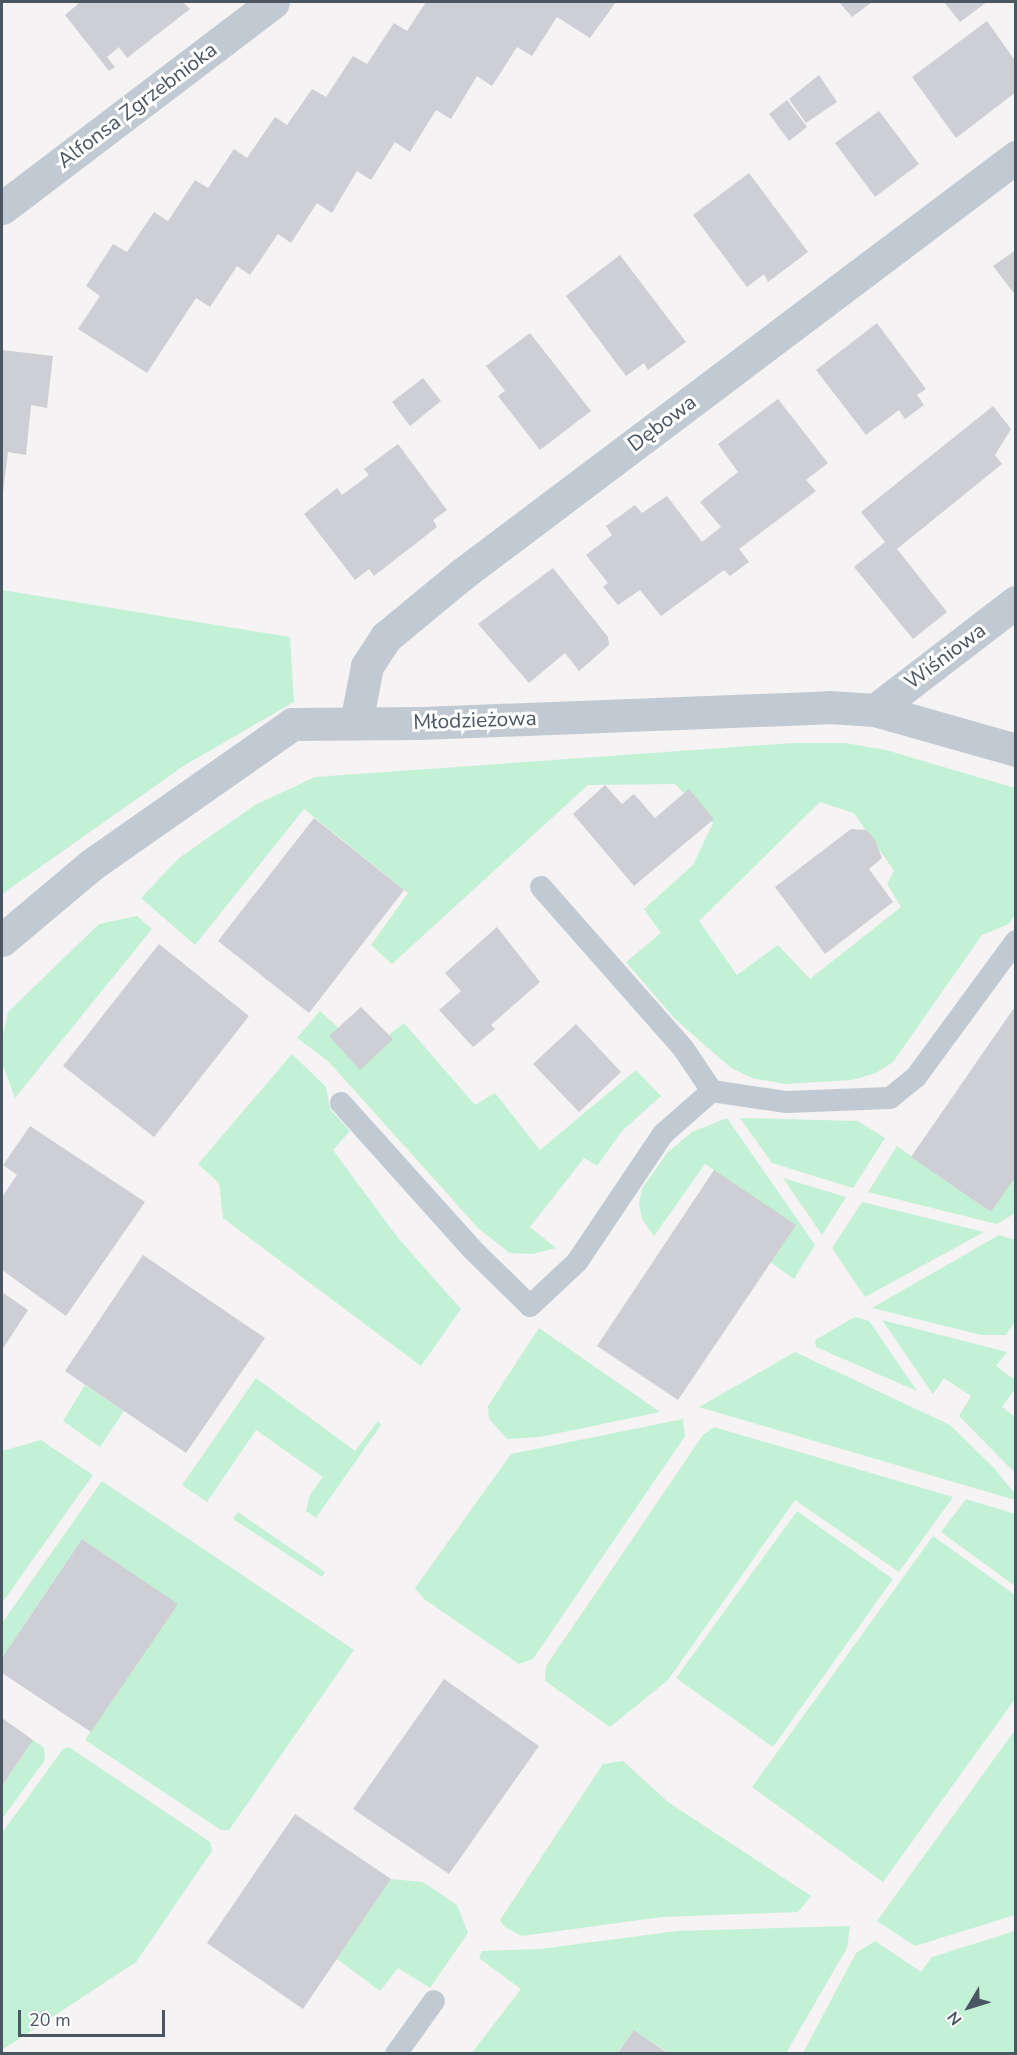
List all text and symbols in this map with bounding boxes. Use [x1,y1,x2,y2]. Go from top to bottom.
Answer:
street label: Alfonsa Zgrzebnioka [52,37,222,173]
street label: Dębowa [623,389,701,457]
street label: Wiśniowa [899,617,991,695]
street label: Młodzieżowa [413,705,537,735]
north arrow [939,1977,999,2037]
scale bar [21,1998,168,2036]
text: N [942,2007,967,2030]
text: 20 m [29,2008,71,2032]

